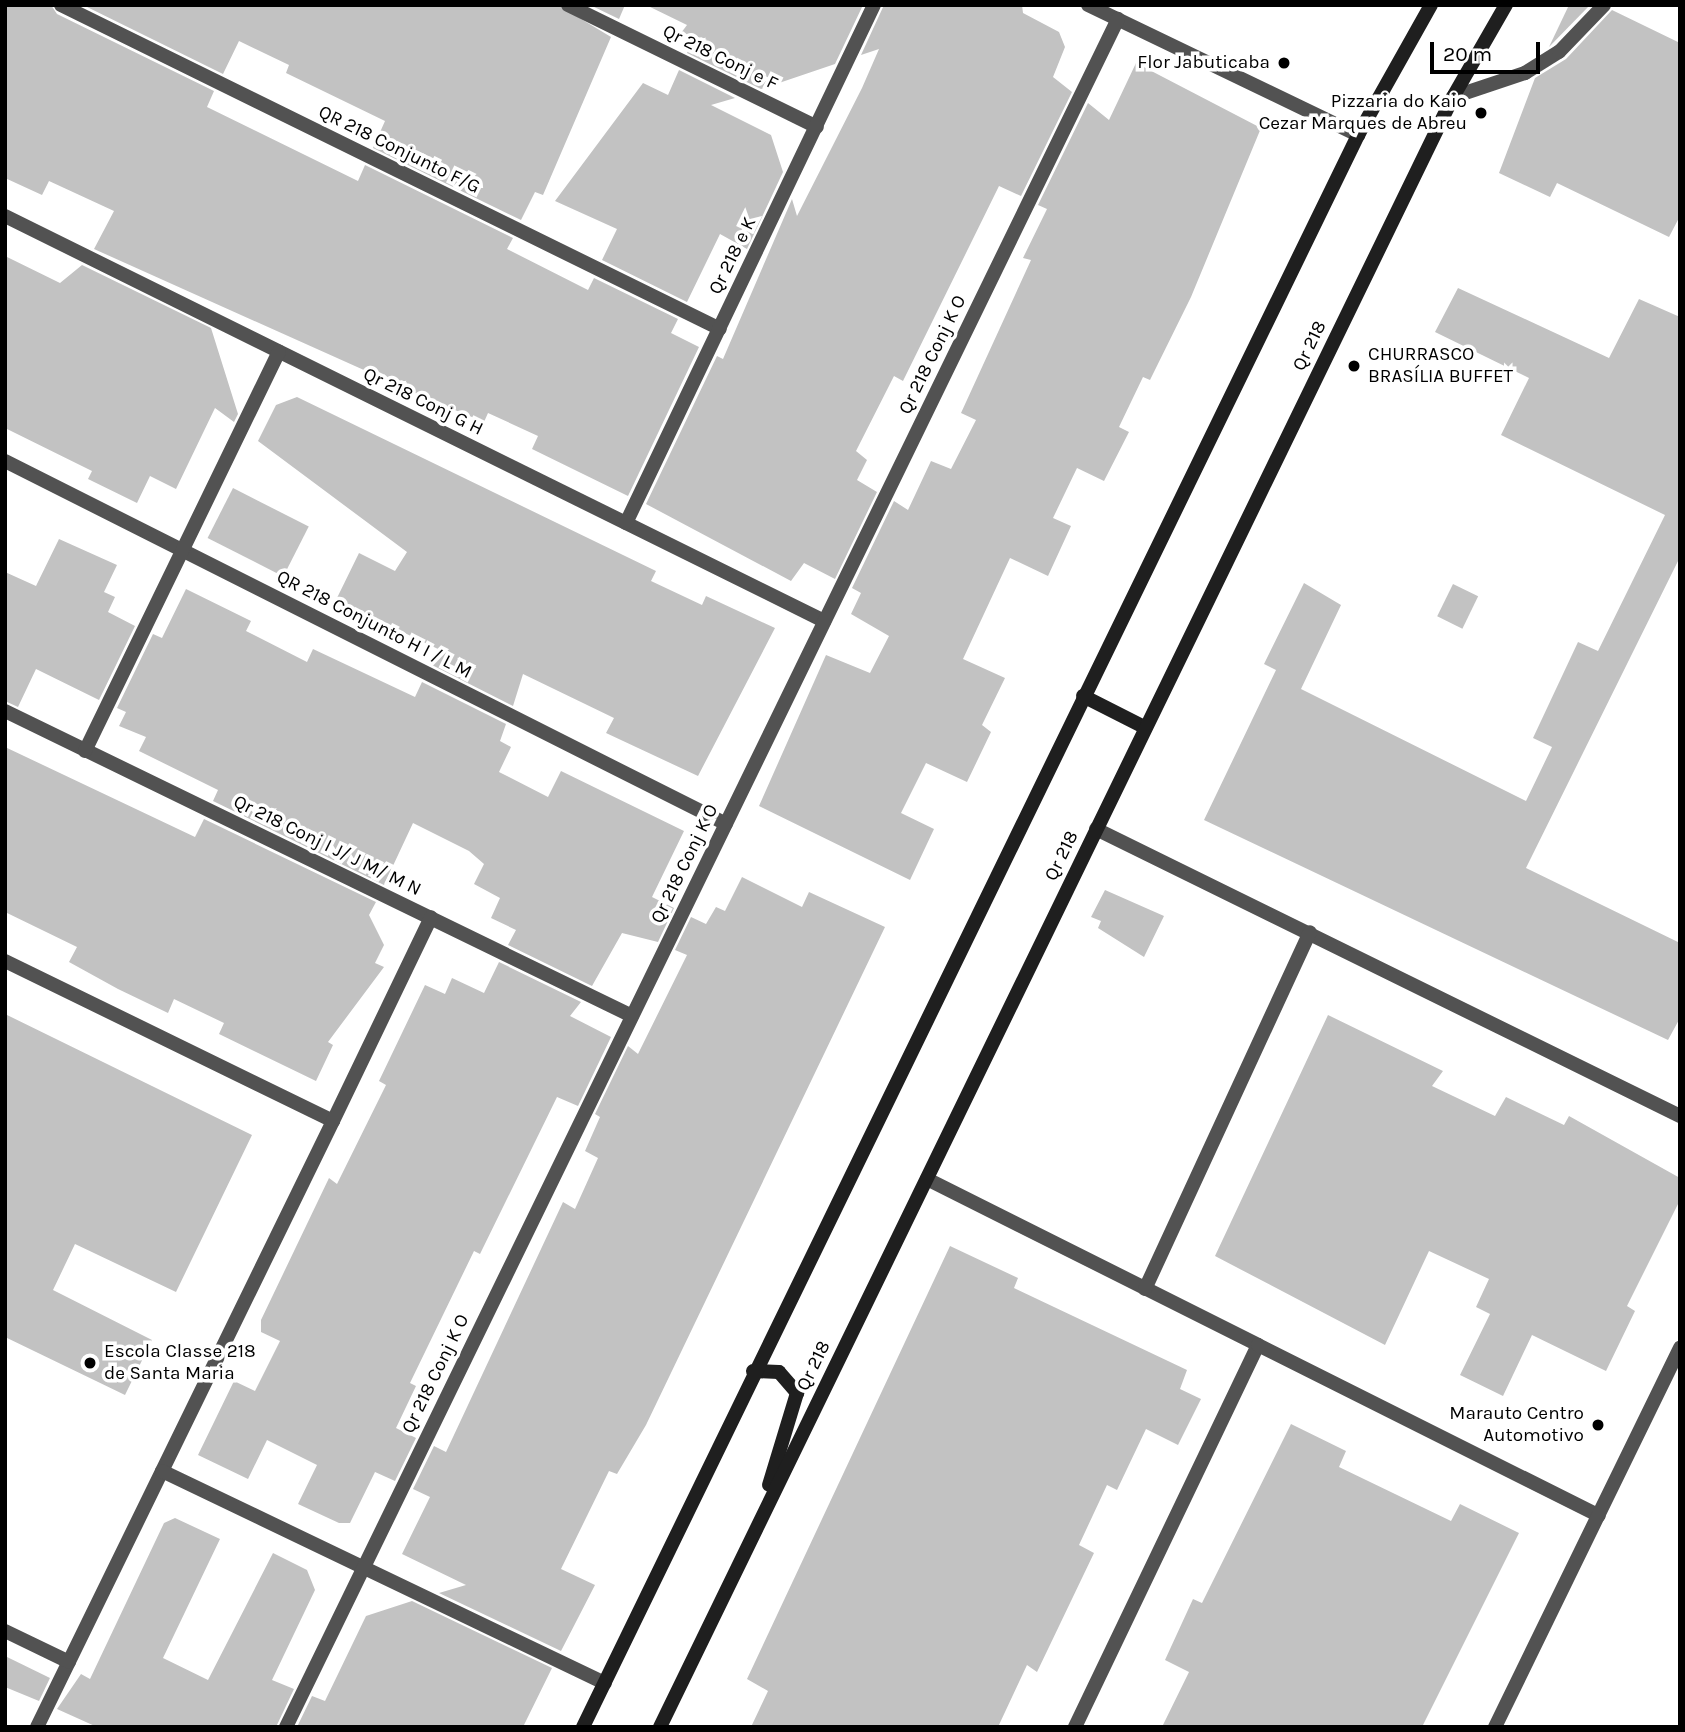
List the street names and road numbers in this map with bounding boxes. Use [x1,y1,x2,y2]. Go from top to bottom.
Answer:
street label: Qr 218 Conj e F [659,20,781,96]
street label: QR 218 Conjunto F/G [315,101,483,199]
street label: Qr 218 e K [705,214,761,298]
street label: Qr 218 Conj K O [894,292,972,418]
street label: Qr 218 [1288,317,1332,375]
street label: Qr 218 Conj G H [359,363,487,441]
street label: QR 218 Conjunto H I / L M [273,566,475,684]
street label: Qr 218 Conj I J/ J M/ M N [229,791,425,901]
street label: Qr 218 Conj K O [646,801,724,927]
street label: Qr 218 [1040,827,1084,885]
street label: Qr 218 Conj K O [397,1311,475,1437]
street label: Qr 218 [792,1337,836,1395]

